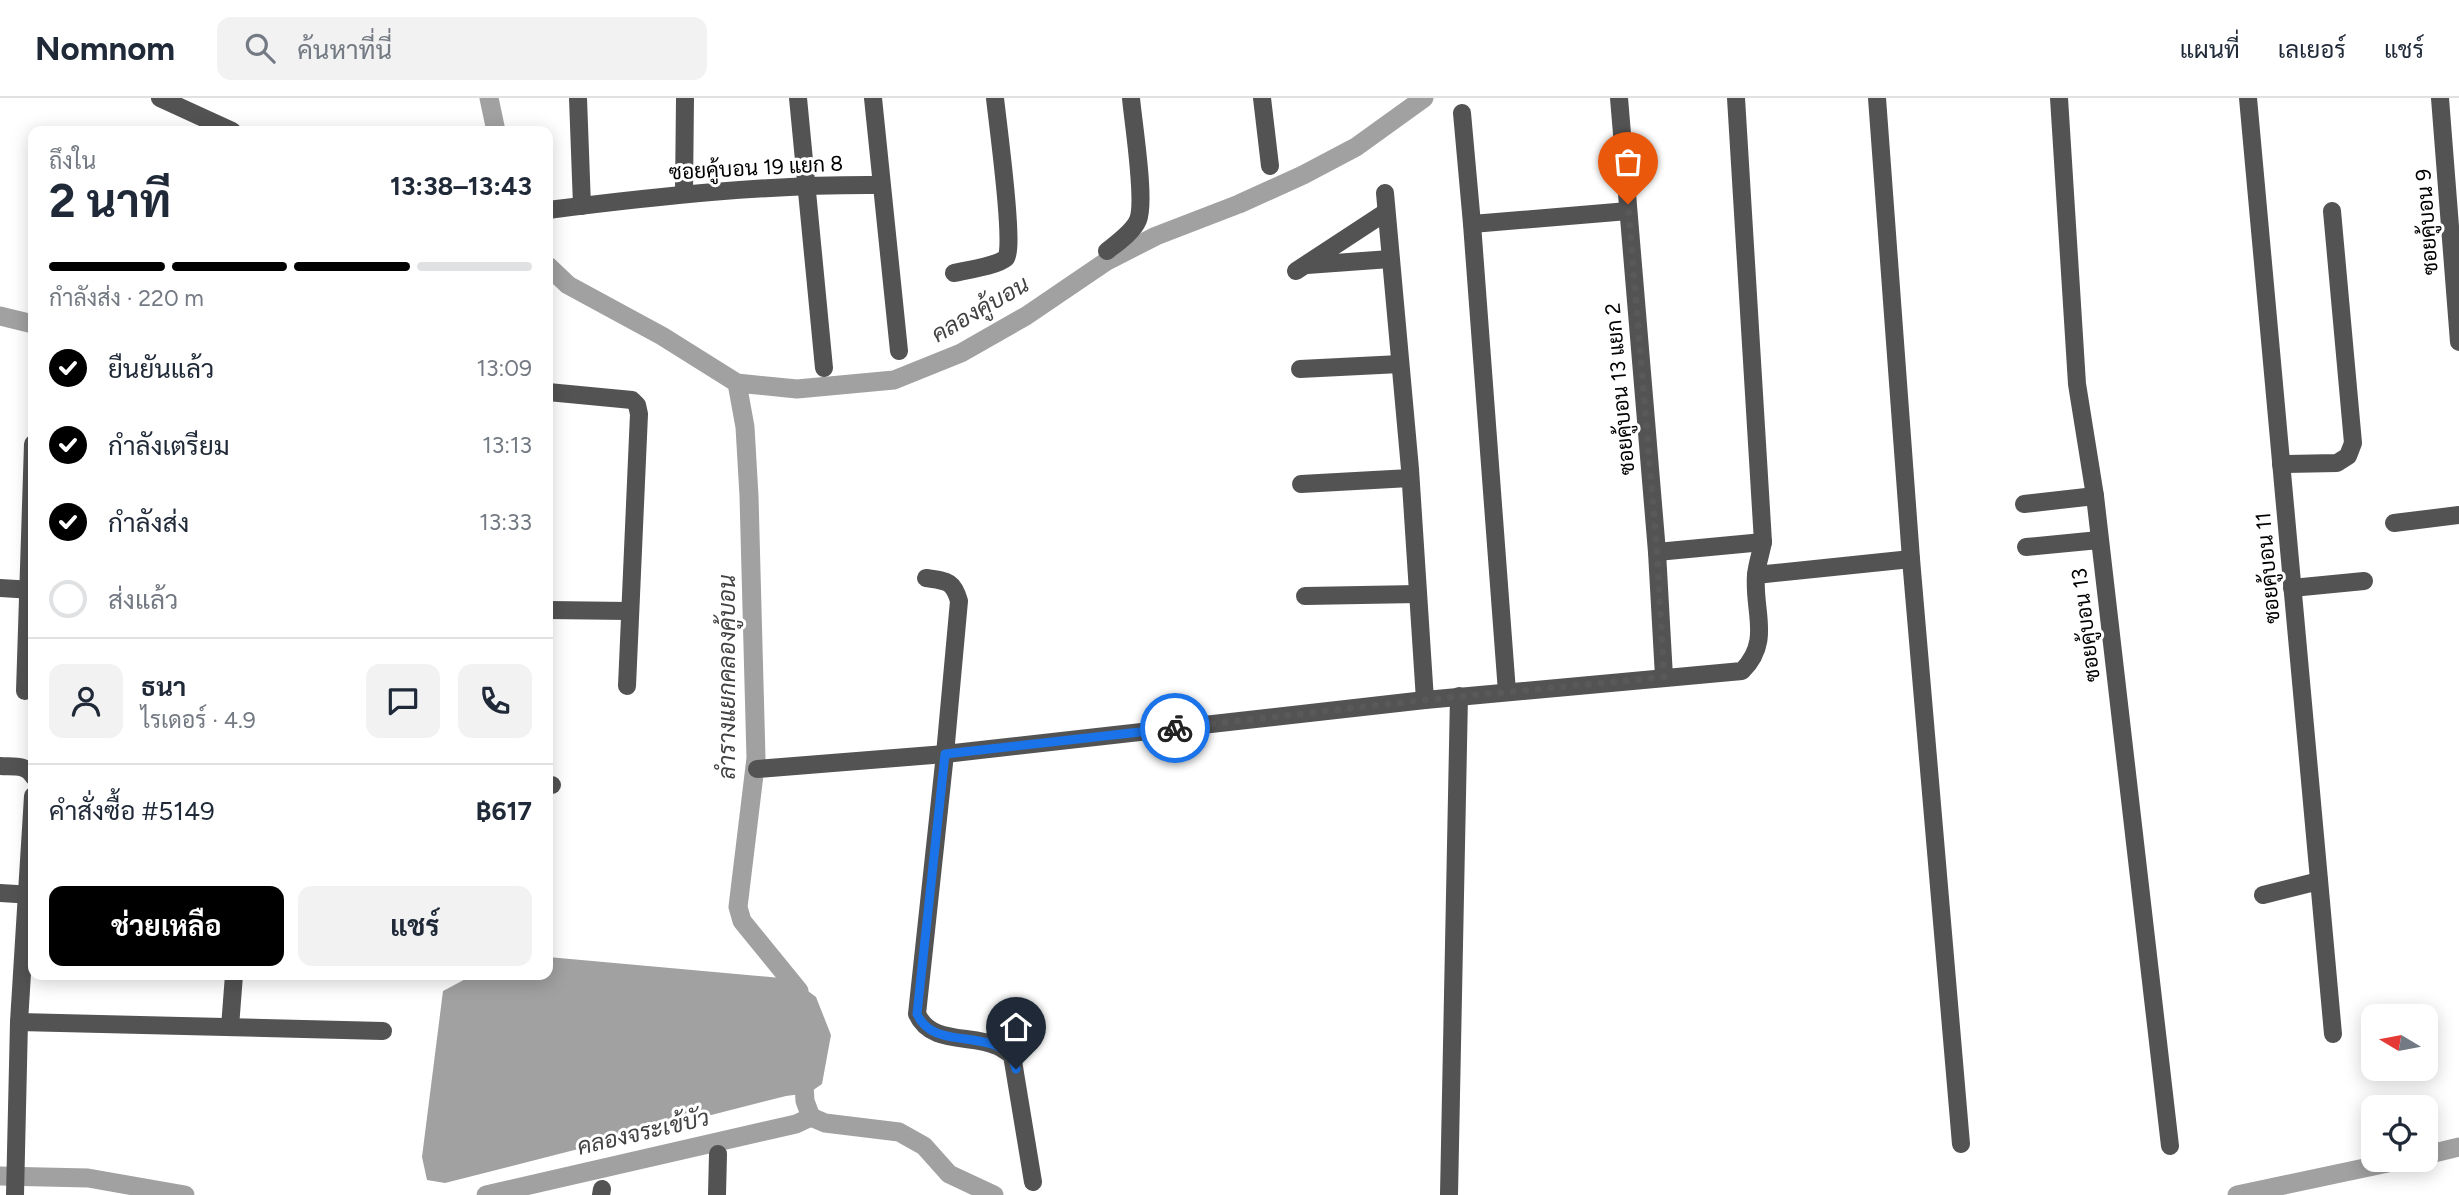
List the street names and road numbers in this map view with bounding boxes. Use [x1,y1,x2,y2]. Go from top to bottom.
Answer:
street label: ซอยคู้บอน 19 แยก 8 [668,150,844,188]
street label: ซอยคู้บอน 9 [2410,168,2446,276]
street label: ซอยคู้บอน 13 แยก 2 [1600,302,1642,476]
street label: ซอยคู้บอน 11 [2250,511,2288,625]
street label: ซอยคู้บอน 13 [2066,566,2108,683]

